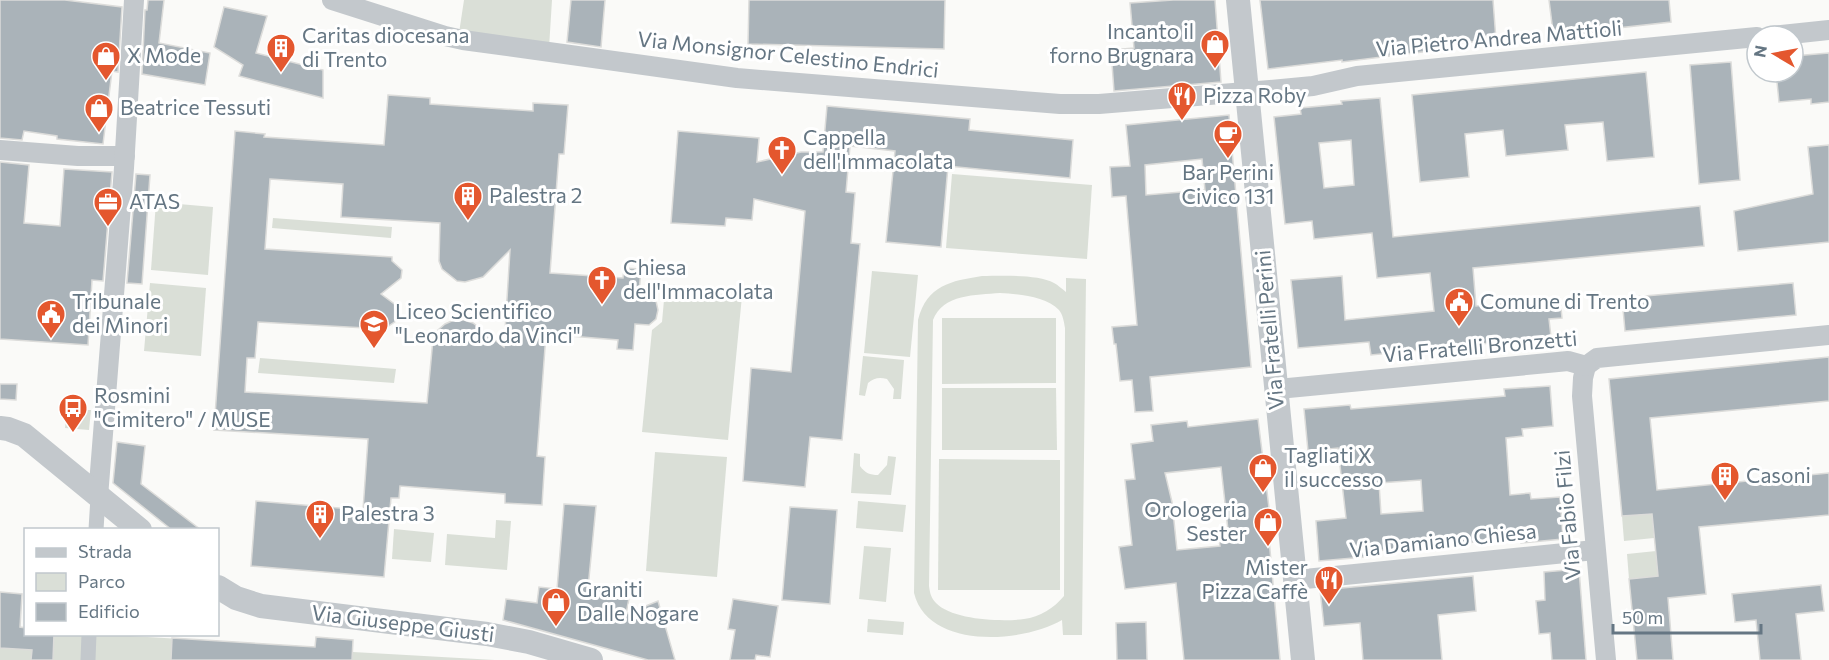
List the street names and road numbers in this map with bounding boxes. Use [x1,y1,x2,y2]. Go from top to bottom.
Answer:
street label: Via Pietro Andrea Mattioli [1375,14,1623,61]
street label: Via Monsignor Celestino Endrici [636,25,940,82]
street label: Via Fratelli Perini [1249,249,1288,411]
street label: Via Fratelli Bronzetti [1381,325,1578,366]
street label: Via Fabio Filzi [1548,449,1585,581]
street label: Via Damiano Chiesa [1348,517,1538,562]
street label: Via Giuseppe Giusti [310,599,496,646]

